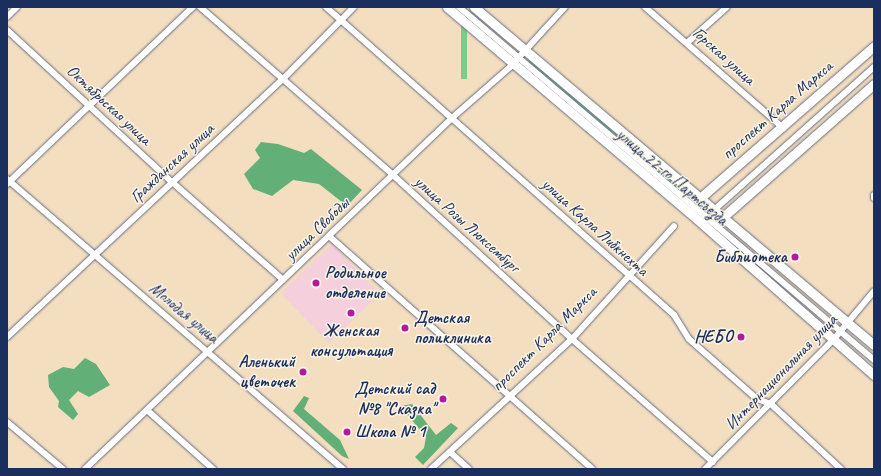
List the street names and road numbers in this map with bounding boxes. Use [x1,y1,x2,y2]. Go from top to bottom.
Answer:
street label: Горская улица [688,23,760,89]
street label: проспект Карла Маркса [717,56,837,164]
street label: Октябрьская улица [62,60,156,150]
street label: Гражданская улица [125,119,219,207]
street label: улица 22-го Партсъезда [611,124,733,230]
street label: улица Розы Люксембург [410,171,524,277]
street label: улица Карла Либкнехта [537,173,653,281]
street label: улица Свободы [281,194,353,264]
street label: Молодая улица [145,278,223,348]
street label: проспект Карла Маркса [487,282,601,396]
street label: Интернациональная улица [720,310,842,434]

